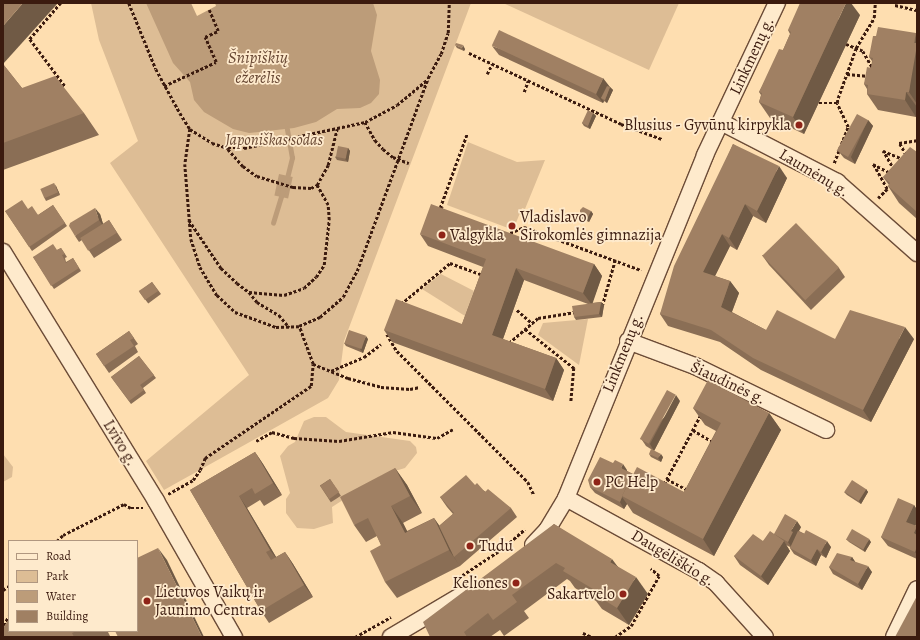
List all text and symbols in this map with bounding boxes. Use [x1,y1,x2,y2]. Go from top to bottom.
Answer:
street label: Linkmenų g. [726,14,778,98]
water label: Šnipiškių ežerėlis [228,48,288,88]
place label: Blusius - Gyvūnų kirpykla [623,115,791,135]
marker: Blusius - Gyvūnų kirpykla [794,120,804,130]
park label: Japoniškas sodas [225,130,323,150]
street label: Laumėnų g. [776,145,852,201]
place label: Vladislavo Sirokomlės gimnazija [520,207,662,245]
marker: Vladislavo Sirokomlės gimnazija [507,221,517,231]
place label: Valgykla [450,225,504,245]
marker: Valgykla [437,230,447,240]
street label: Linkmenų g. [598,311,648,395]
street label: Šiaudinės g. [687,357,769,409]
street label: Lvivo g. [99,416,141,470]
place label: PC Help [605,472,658,492]
marker: PC Help [592,477,602,487]
street label: Daugėliškio g. [628,526,718,590]
place label: Tudu [479,536,513,556]
legend [8,540,138,632]
marker: Tudu [464,540,476,552]
text: Road [46,548,71,564]
text: Park [46,568,69,584]
place label: Keliones [453,573,508,593]
marker: Keliones [511,578,521,588]
place label: Lietuvos Vaikų ir Jaunimo Centras [155,582,264,620]
place label: Sakartvelo [547,584,615,604]
text: Water [46,588,76,604]
marker: Sakartvelo [618,589,628,599]
marker: Lietuvos Vaikų ir Jaunimo Centras [142,596,152,606]
text: Building [46,608,88,624]

